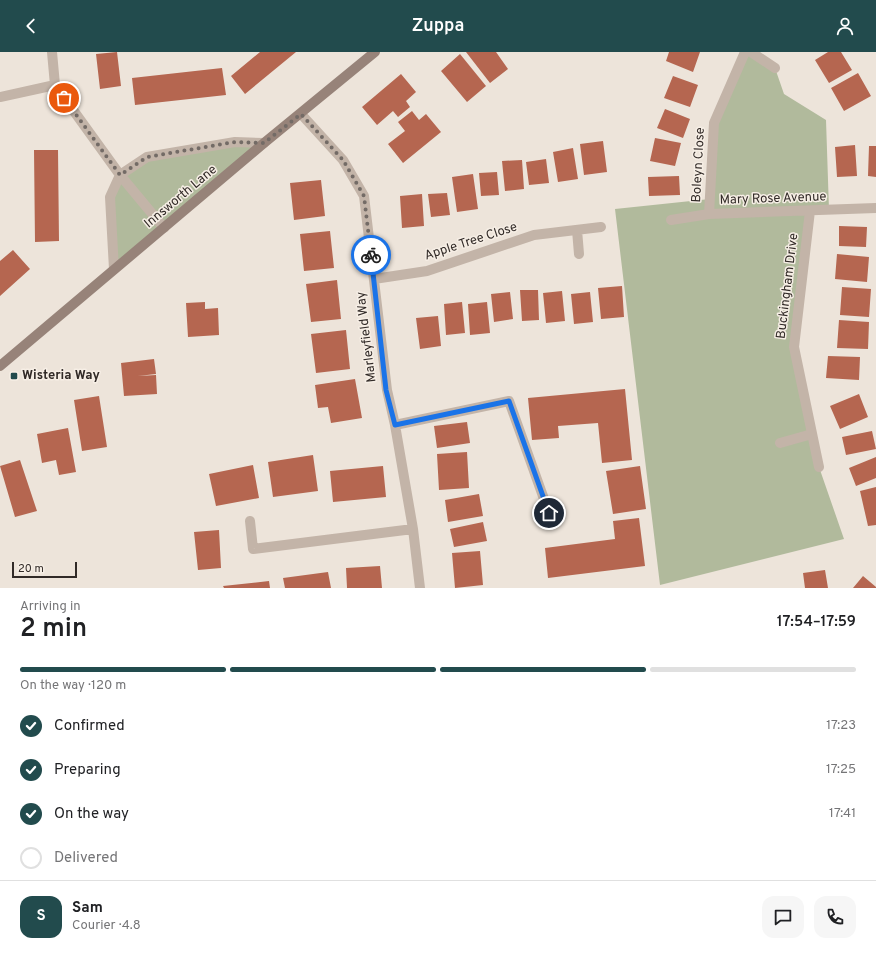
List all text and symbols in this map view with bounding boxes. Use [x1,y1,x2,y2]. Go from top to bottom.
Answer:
icon: back [20,15,42,37]
text: Zuppa [412,15,464,38]
icon: person [834,15,856,37]
pin [47,81,81,115]
icon: bag [53,87,75,109]
street label: Boleyn Close [689,127,709,203]
street label: Innsworth Lane [141,162,221,232]
street label: Mary Rose Avenue [719,189,827,209]
street label: Apple Tree Close [423,219,519,265]
street label: Buckingham Drive [774,232,802,340]
courier [351,235,391,275]
icon: bike [360,244,382,266]
street label: Marleyfield Way [353,290,381,383]
place label: Wisteria Way [22,368,100,384]
marker: Wisteria Way [9,371,19,381]
pin [532,496,566,530]
icon: home [538,502,560,524]
scale bar [12,560,77,579]
text: 20 m [18,562,44,576]
text: Arriving in [20,599,81,615]
text: 2 min [20,613,87,646]
text: 17:54–17:59 [777,613,856,632]
text: On the way · 120 m [20,678,126,694]
icon: check [20,715,42,737]
text: Confirmed [54,717,125,736]
text: 17:23 [826,718,856,734]
icon: check [20,759,42,781]
text: Preparing [54,761,121,780]
text: 17:25 [826,762,856,778]
icon: check [20,803,42,825]
text: On the way [54,805,129,824]
text: 17:41 [829,806,856,822]
text: Delivered [54,849,118,868]
button: chat [762,896,804,938]
button: phone [814,896,856,938]
text: Sam [72,899,103,918]
text: S [36,907,46,926]
text: Courier · 4.8 [72,918,141,934]

